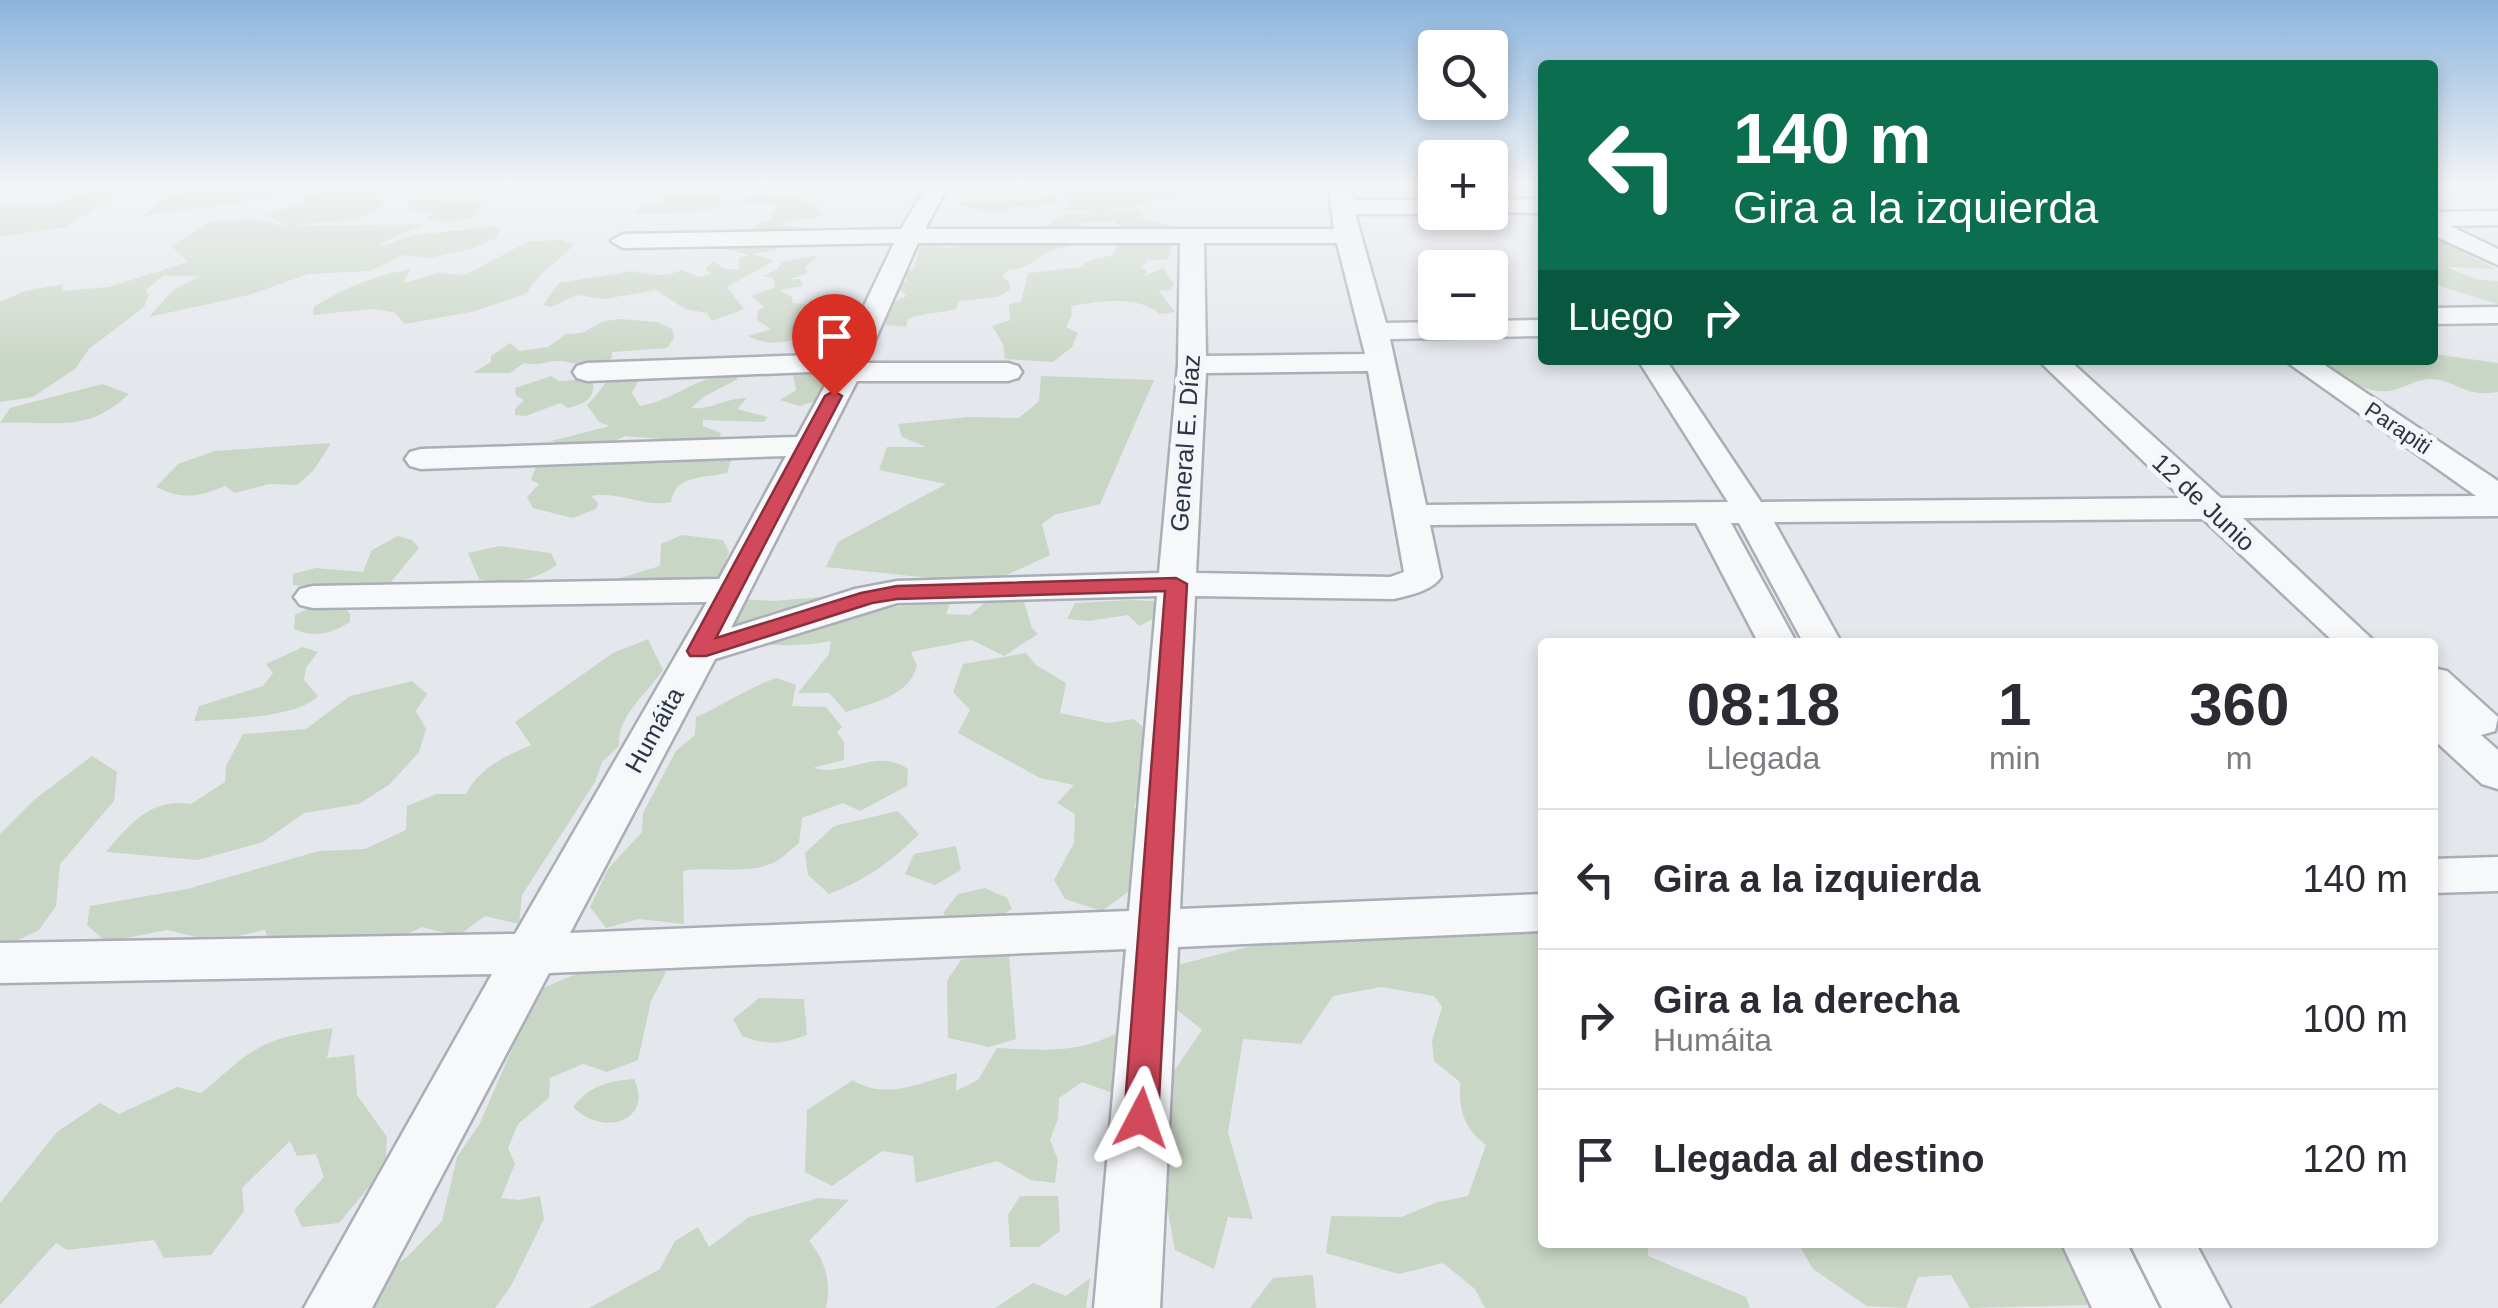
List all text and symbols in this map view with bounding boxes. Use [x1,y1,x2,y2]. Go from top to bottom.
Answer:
map controls [1418,30,1508,340]
button: search [1418,30,1508,120]
icon: left [1568,100,1698,230]
text: 140 m [1733,100,1931,178]
button: + [1418,140,1508,230]
text: Gira a la izquierda [1733,182,2098,233]
button: − [1418,250,1508,340]
icon: right [1694,290,1749,345]
pin [792,294,877,397]
text: Luego [1568,296,1674,338]
icon: arrive [807,309,862,364]
street label: General E. Díaz [1165,353,1205,533]
street label: Parapiti [2360,397,2436,459]
street label: 12 de Junio [2147,448,2261,556]
text: 08:18 [1687,671,1840,738]
text: 1 [1998,671,2031,738]
text: 360 [2189,671,2289,738]
street label: Humáita [619,682,689,777]
text: Llegada [1706,740,1820,776]
text: min [1989,740,2040,776]
text: m [2226,740,2253,776]
icon: left [1568,852,1623,907]
text: Gira a la izquierda [1653,858,1980,900]
text: 140 m [2302,858,2408,900]
text: Gira a la derecha [1653,979,1959,1021]
icon: right [1568,992,1623,1047]
text: 100 m [2302,998,2408,1040]
text: Humáita [1653,1022,1772,1058]
position arrow [1089,1066,1193,1170]
icon: arrive [1568,1132,1623,1187]
text: Llegada al destino [1653,1138,1985,1180]
text: 120 m [2302,1138,2408,1180]

